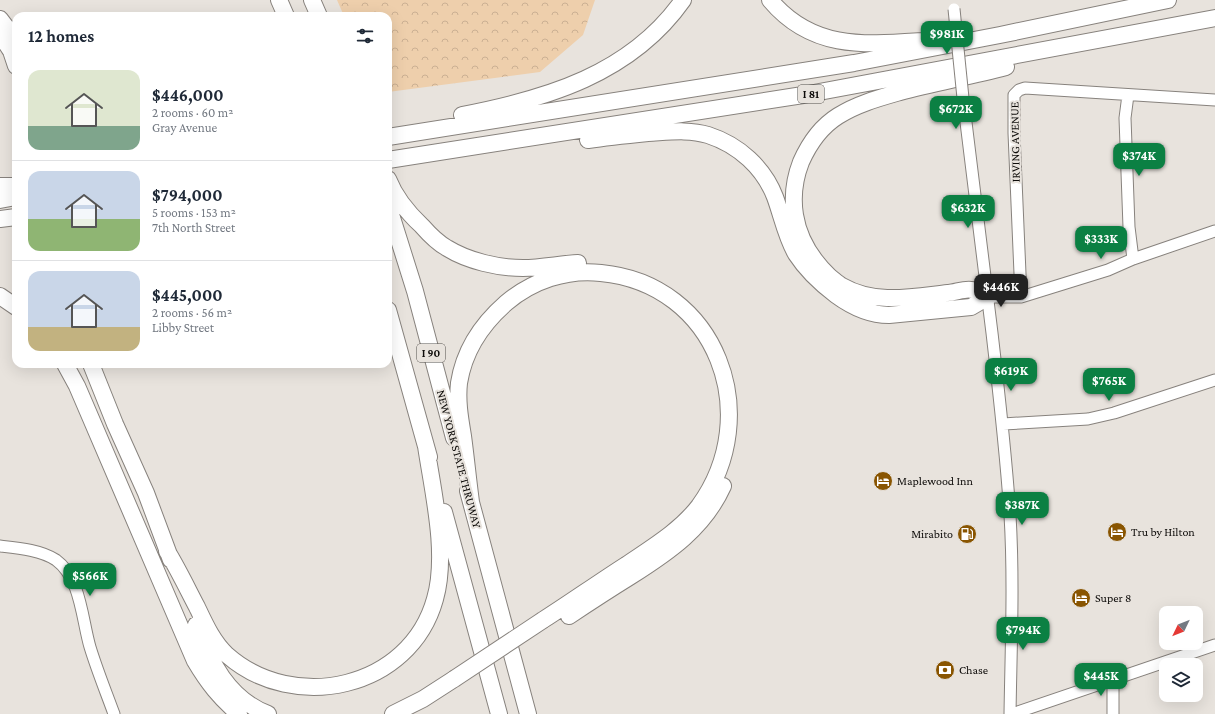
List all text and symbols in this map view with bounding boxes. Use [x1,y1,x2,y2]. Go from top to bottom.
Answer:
pin: $981K [919,21,975,55]
icon: filters [354,25,376,47]
text: $981K [930,26,964,41]
text: 12 homes [28,27,94,46]
road number: I 81 [798,85,824,103]
icon: home [60,86,108,134]
text: $446,000 [152,86,224,105]
pin: $672K [928,96,984,130]
text: $672K [939,101,973,116]
street label: IRVING AVENUE [1007,101,1023,182]
text: 2 rooms · 60 m² [152,105,233,120]
text: Gray Avenue [152,120,217,135]
pin: $374K [1111,143,1167,177]
text: $374K [1122,148,1156,163]
text: $794,000 [152,186,222,205]
icon: home [60,187,108,235]
pin: $632K [940,195,996,229]
text: $632K [951,200,985,215]
text: 5 rooms · 153 m² [152,205,236,220]
text: 7th North Street [152,220,235,235]
pin: $333K [1073,226,1129,260]
text: $333K [1084,231,1118,246]
pin: $446K [973,274,1029,308]
text: $446K [983,279,1019,294]
text: $445,000 [152,286,223,305]
icon: home [60,287,108,335]
text: 2 rooms · 56 m² [152,305,232,320]
text: Libby Street [152,320,214,335]
road number: I 90 [417,344,445,362]
pin: $619K [983,358,1039,392]
text: $619K [994,363,1028,378]
pin: $765K [1081,368,1137,402]
text: $765K [1092,373,1126,388]
street label: NEW YORK STATE THRUWAY [434,388,484,530]
hotel icon: Maplewood Inn [872,470,894,492]
place label: Maplewood Inn [897,474,973,488]
pin: $387K [994,492,1050,526]
text: $387K [1005,497,1039,512]
hotel icon: Tru by Hilton [1106,521,1128,543]
fuel station icon: Mirabito [956,523,978,545]
place label: Tru by Hilton [1131,525,1195,539]
place label: Mirabito [911,527,953,541]
pin: $566K [62,563,118,597]
text: $566K [72,568,108,583]
hotel icon: Super 8 [1070,587,1092,609]
place label: Super 8 [1095,591,1132,605]
north arrow [1159,606,1203,650]
map controls [1159,606,1203,702]
pin: $794K [995,617,1051,651]
text: $794K [1006,622,1040,637]
button: layers [1159,658,1203,702]
bank icon: Chase [934,659,956,681]
place label: Chase [959,663,988,677]
pin: $445K [1073,663,1129,697]
text: $445K [1083,668,1119,683]

